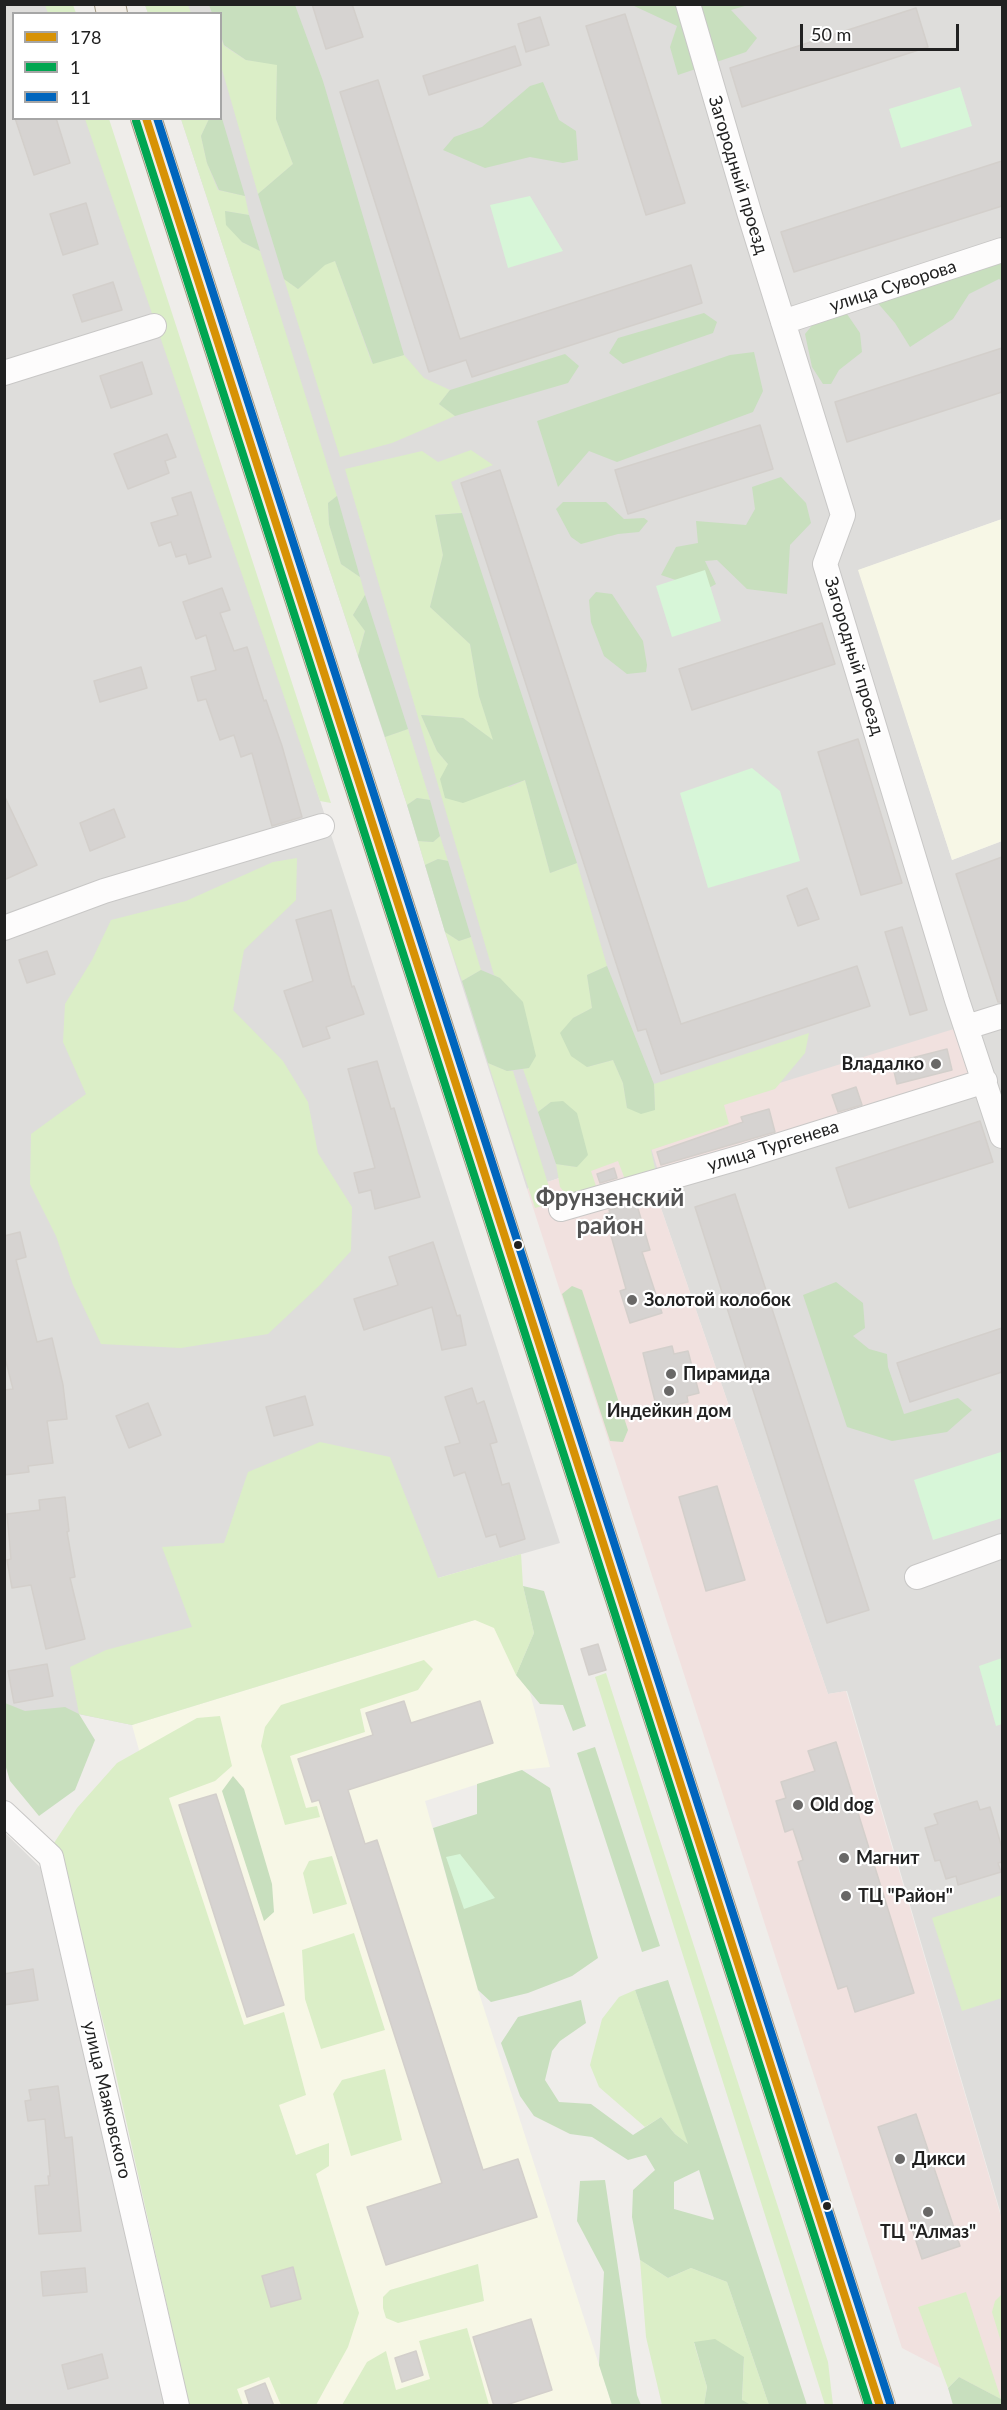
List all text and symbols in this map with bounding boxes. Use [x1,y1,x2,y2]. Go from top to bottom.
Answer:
legend [12,12,222,120]
scale bar [803,12,962,50]
text: 50 m [811,23,851,45]
text: 178 [70,26,101,48]
text: 1 [70,56,80,78]
text: 11 [70,86,91,108]
street label: Загородный проезд [704,93,772,257]
street label: улица Суворова [827,255,959,317]
street label: Загородный проезд [820,574,888,738]
place label: Владалко [842,1053,924,1075]
marker: Владалко [929,1057,943,1071]
street label: улица Тургенева [705,1116,841,1176]
district label: Фрунзенский район [536,1184,684,1240]
unlabelled marker [512,1239,524,1251]
place label: Золотой колобок [644,1289,791,1311]
marker: Золотой колобок [625,1293,639,1307]
place label: Пирамида [683,1363,770,1385]
marker: Пирамида [664,1367,678,1381]
marker: Индейкин дом [662,1384,676,1398]
place label: Индейкин дом [607,1400,731,1422]
place label: Old dog [810,1794,873,1816]
marker: Old dog [791,1798,805,1812]
place label: Магнит [856,1847,919,1869]
marker: Магнит [837,1851,851,1865]
place label: ТЦ "Район" [858,1885,953,1907]
marker: ТЦ "Район" [839,1889,853,1903]
street label: улица Маяковского [78,2019,136,2181]
place label: Дикси [912,2148,965,2170]
marker: Дикси [893,2152,907,2166]
unlabelled marker [821,2200,833,2212]
marker: ТЦ "Алмаз" [921,2205,935,2219]
place label: ТЦ "Алмаз" [880,2221,976,2243]

